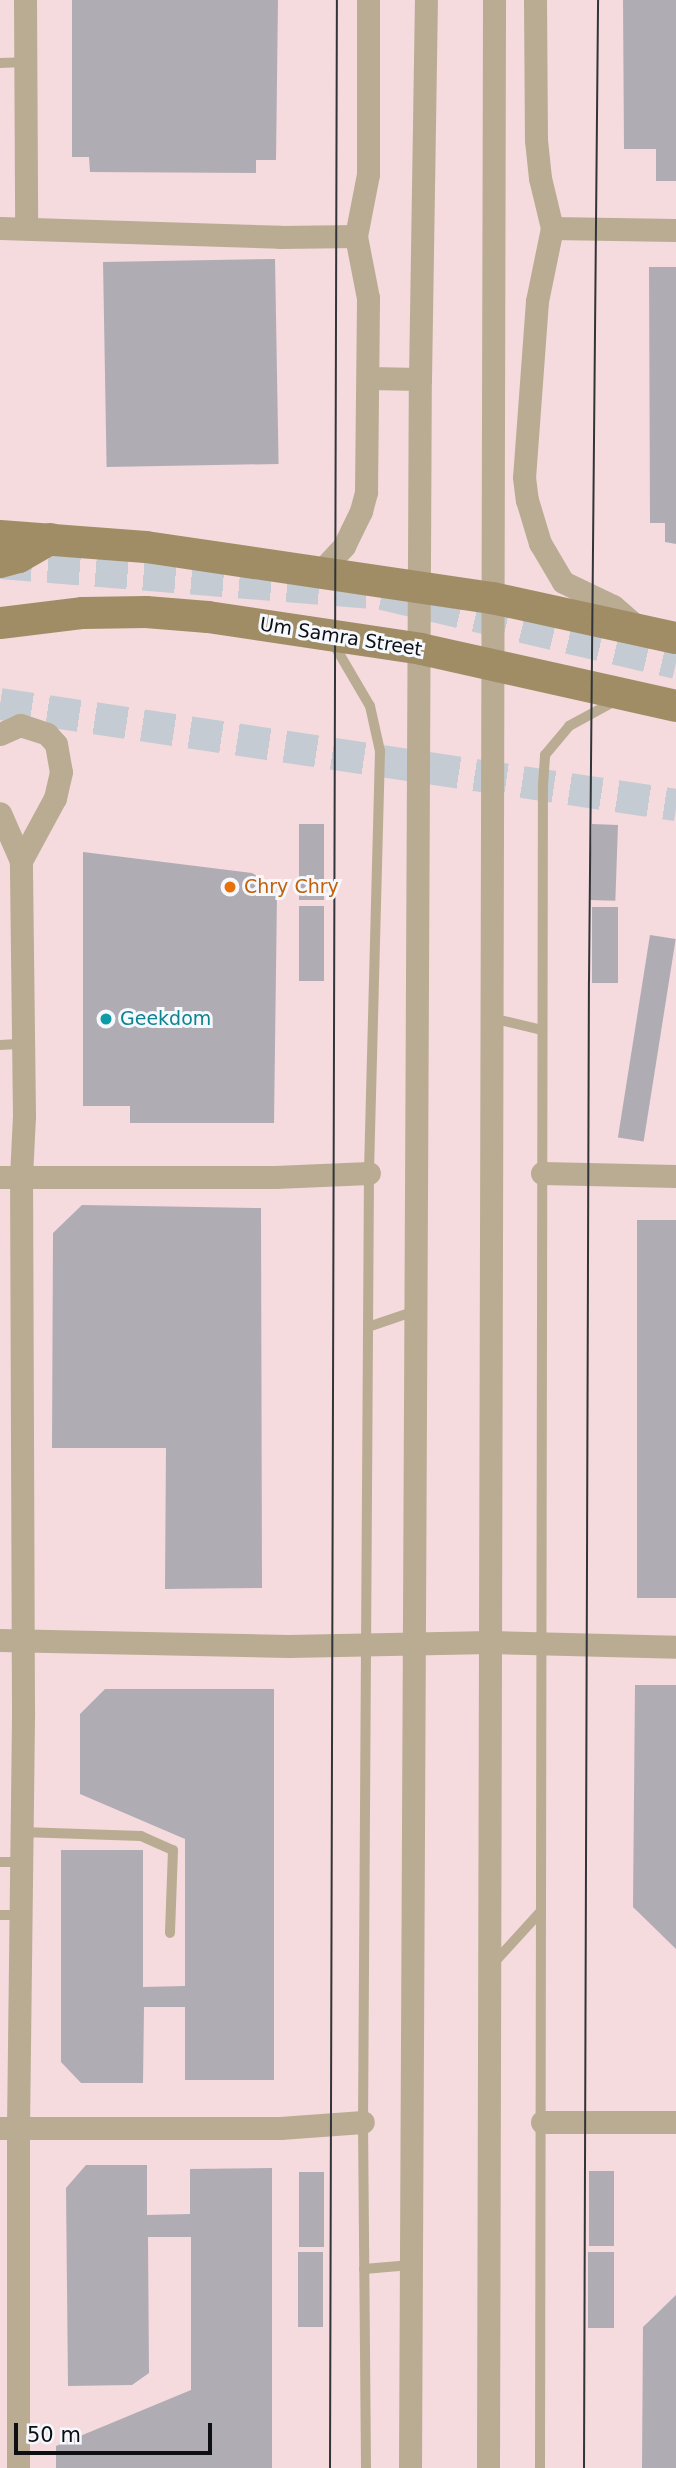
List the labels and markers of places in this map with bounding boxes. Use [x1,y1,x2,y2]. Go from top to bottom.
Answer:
place label: Chry Chry [244,876,339,898]
marker: Chry Chry [222,879,238,895]
place label: Geekdom [120,1008,211,1030]
marker: Geekdom [98,1011,114,1027]

